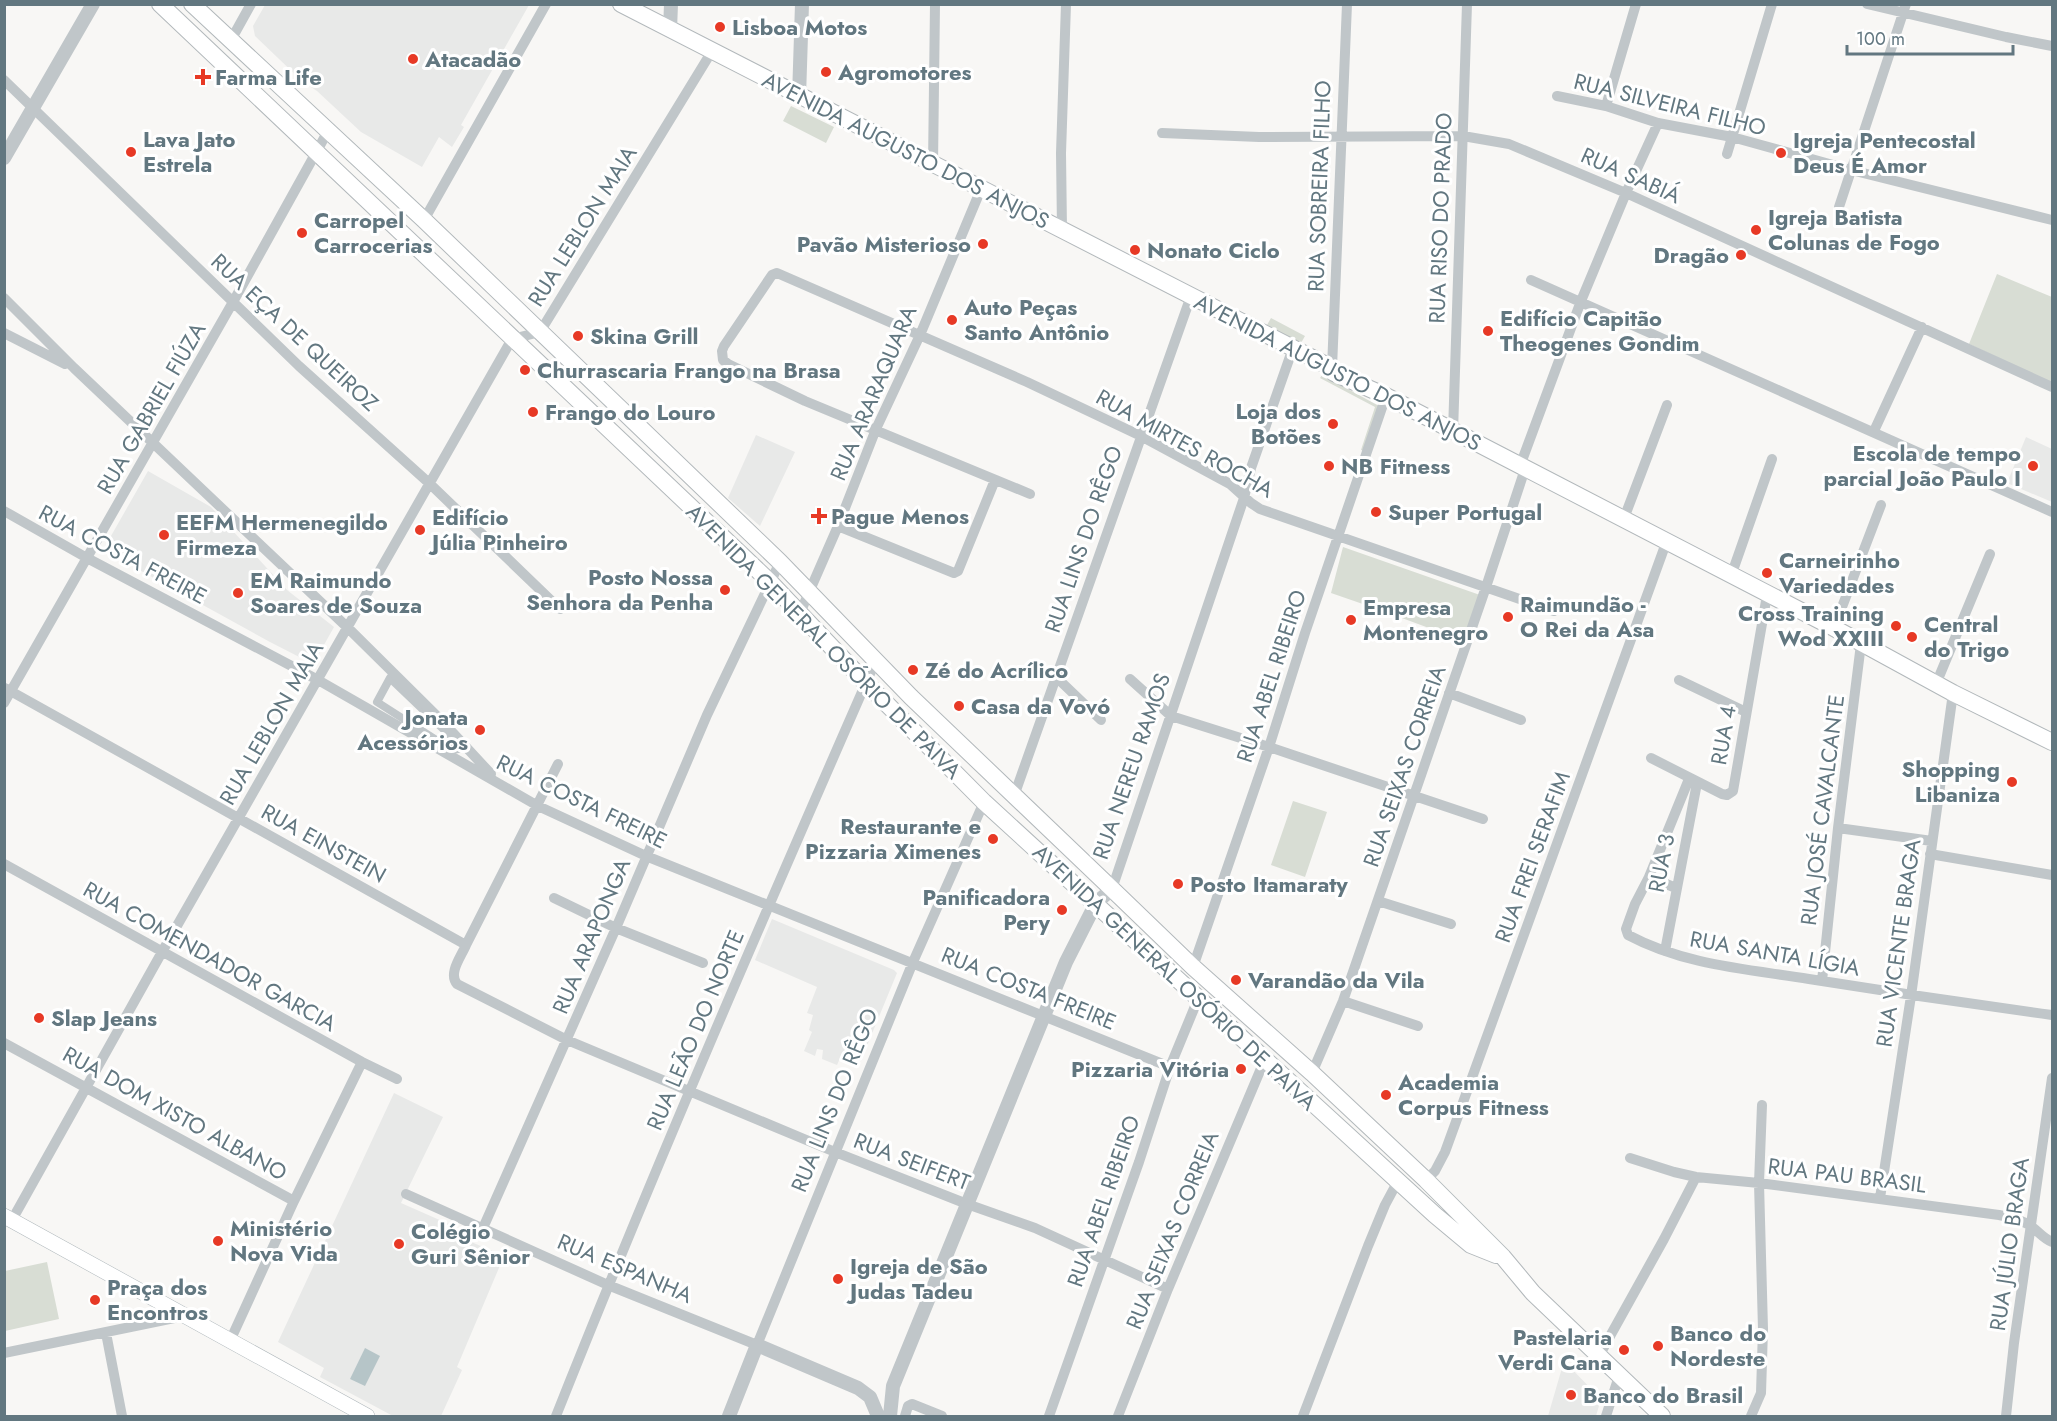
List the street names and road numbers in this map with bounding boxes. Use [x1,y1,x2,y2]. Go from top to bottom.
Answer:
street label: AVENIDA AUGUSTO DOS ANJOS [757,63,1055,237]
street label: RUA SILVEIRA FILHO [1570,65,1770,143]
street label: RUA SOBREIRA FILHO [1299,80,1339,292]
street label: RUA RISO DO PRADO [1420,112,1460,324]
street label: RUA LEBLON MAIA [520,139,645,313]
street label: RUA SABIÁ [1576,139,1686,211]
street label: RUA EÇA DE QUEIROZ [204,246,386,418]
street label: AVENIDA AUGUSTO DOS ANJOS [1189,285,1487,459]
street label: RUA ARARAQUARA [822,300,925,485]
street label: RUA GABRIEL FIÚZA [89,316,213,500]
street label: RUA MIRTES ROCHA [1090,381,1280,505]
street label: RUA LINS DO RÊGO [1036,441,1130,637]
street label: RUA COSTA FREIRE [33,496,213,612]
street label: AVENIDA GENERAL OSÓRIO DE PAIVA [679,496,969,786]
street label: RUA ABEL RIBEIRO [1228,586,1314,766]
street label: RUA LEBLON MAIA [211,635,331,811]
street label: RUA SEIXAS CORREIA [1354,660,1454,871]
street label: RUA NEREU RAMOS [1084,668,1178,864]
street label: RUA JOSÉ CAVALCANTE [1792,693,1852,927]
street label: RUA 4 [1702,702,1744,767]
street label: RUA COSTA FREIRE [491,746,673,856]
street label: RUA FREI SERAFIM [1486,767,1578,947]
street label: RUA EINSTEIN [256,795,392,891]
street label: RUA 3 [1640,831,1682,895]
street label: AVENIDA GENERAL OSÓRIO DE PAIVA [1026,836,1324,1118]
street label: RUA VICENTE BRAGA [1868,836,1928,1049]
street label: RUA ARAPONGA [544,853,638,1019]
street label: RUA COMENDADOR GARCIA [78,873,343,1039]
street label: RUA SANTA LÍGIA [1687,922,1863,984]
street label: RUA LEÃO DO NORTE [638,925,752,1135]
street label: RUA COSTA FREIRE [937,938,1121,1038]
street label: RUA LINS DO RÊGO [782,1003,886,1197]
street label: RUA DOM XISTO ALBANO [57,1038,293,1188]
street label: RUA ABEL RIBEIRO [1059,1111,1147,1291]
street label: RUA SEIFERT [849,1124,976,1198]
street label: RUA SEIXAS CORREIA [1118,1126,1227,1334]
street label: RUA PAU BRASIL [1766,1149,1928,1201]
street label: RUA JÚLIO BRAGA [1981,1155,2037,1333]
street label: RUA ESPANHA [553,1225,698,1311]

